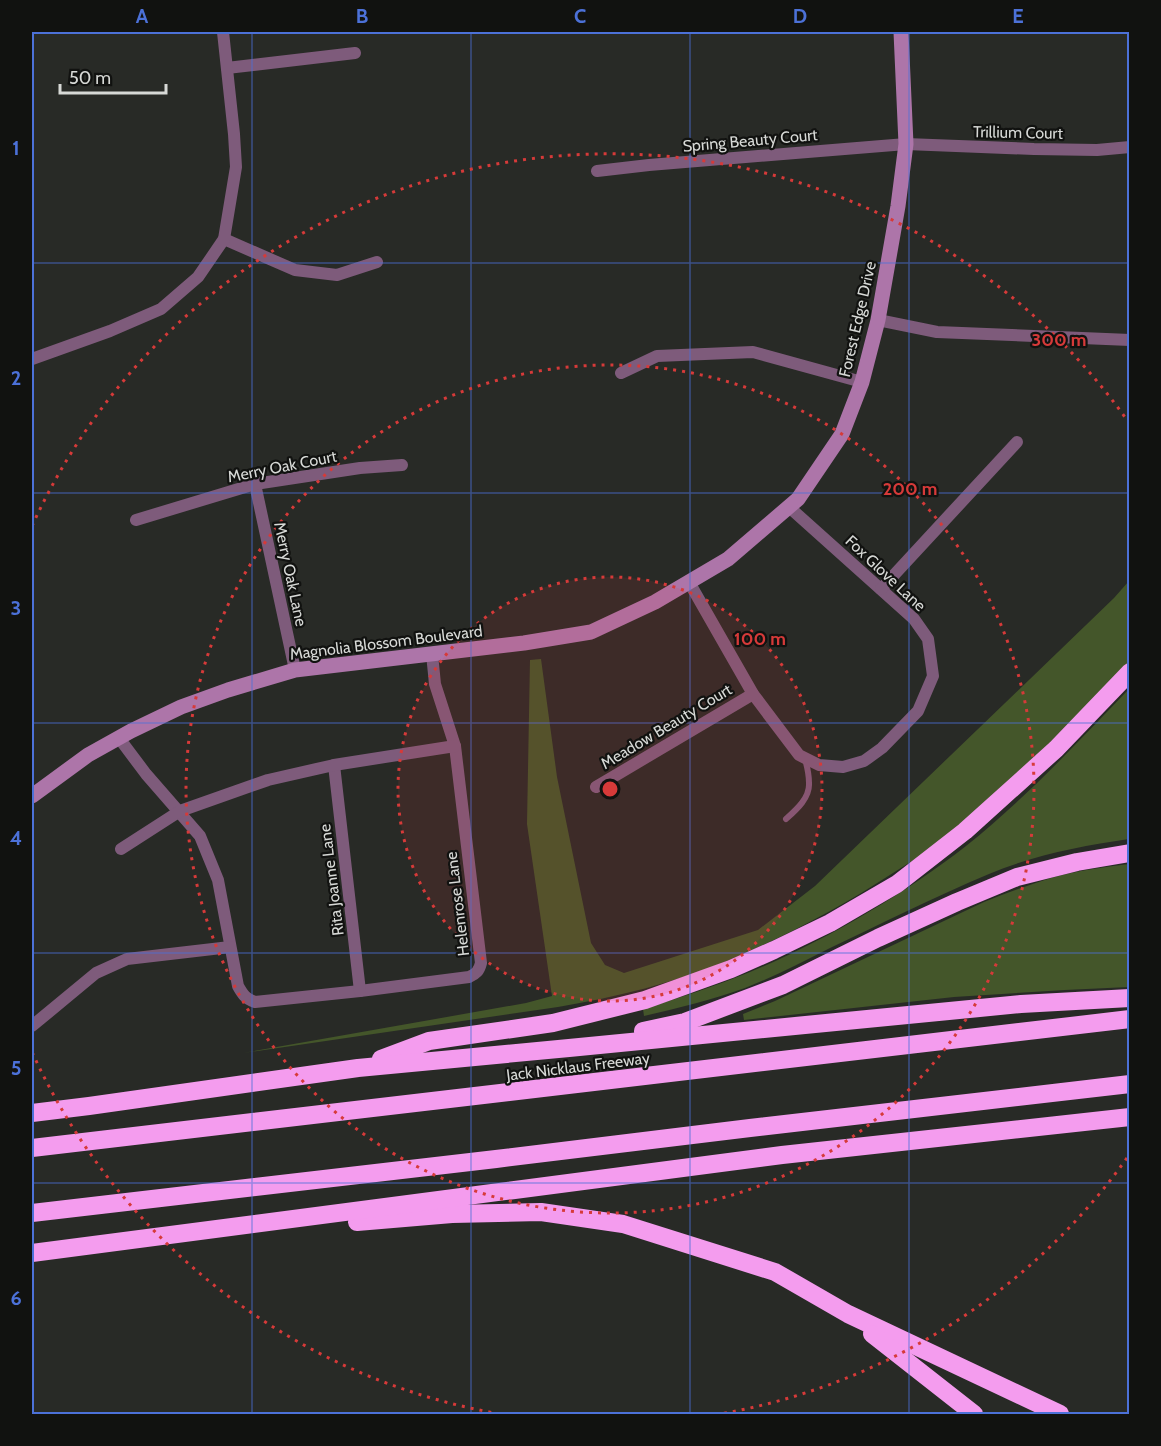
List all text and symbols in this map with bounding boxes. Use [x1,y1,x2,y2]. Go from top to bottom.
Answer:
text: A [136,4,149,28]
text: B [356,4,368,28]
text: C [574,4,586,28]
text: D [793,4,807,28]
text: E [1012,4,1024,28]
scale bar [60,57,166,95]
text: 50 m [69,67,111,89]
street label: Trillium Court [973,122,1064,143]
street label: Spring Beauty Court [682,125,819,156]
text: 1 [12,136,20,160]
street label: Forest Edge Drive [835,259,880,379]
text: 300 m [1032,329,1086,351]
text: 2 [11,366,21,390]
street label: Merry Oak Court [226,446,339,486]
text: 200 m [883,478,937,500]
street label: Merry Oak Lane [270,520,311,628]
street label: Fox Glove Lane [842,531,930,615]
text: 3 [11,596,21,620]
street label: Magnolia Blossom Boulevard [289,621,484,664]
text: 100 m [734,628,786,650]
street label: Meadow Beauty Court [597,679,736,773]
centre of rings [600,779,620,799]
street label: Rita Joanne Lane [315,823,348,937]
text: 4 [10,826,22,850]
street label: Helenrose Lane [442,851,473,957]
street label: Jack Nicklaus Freeway [504,1048,651,1085]
text: 5 [11,1056,21,1080]
text: 6 [10,1286,22,1310]

